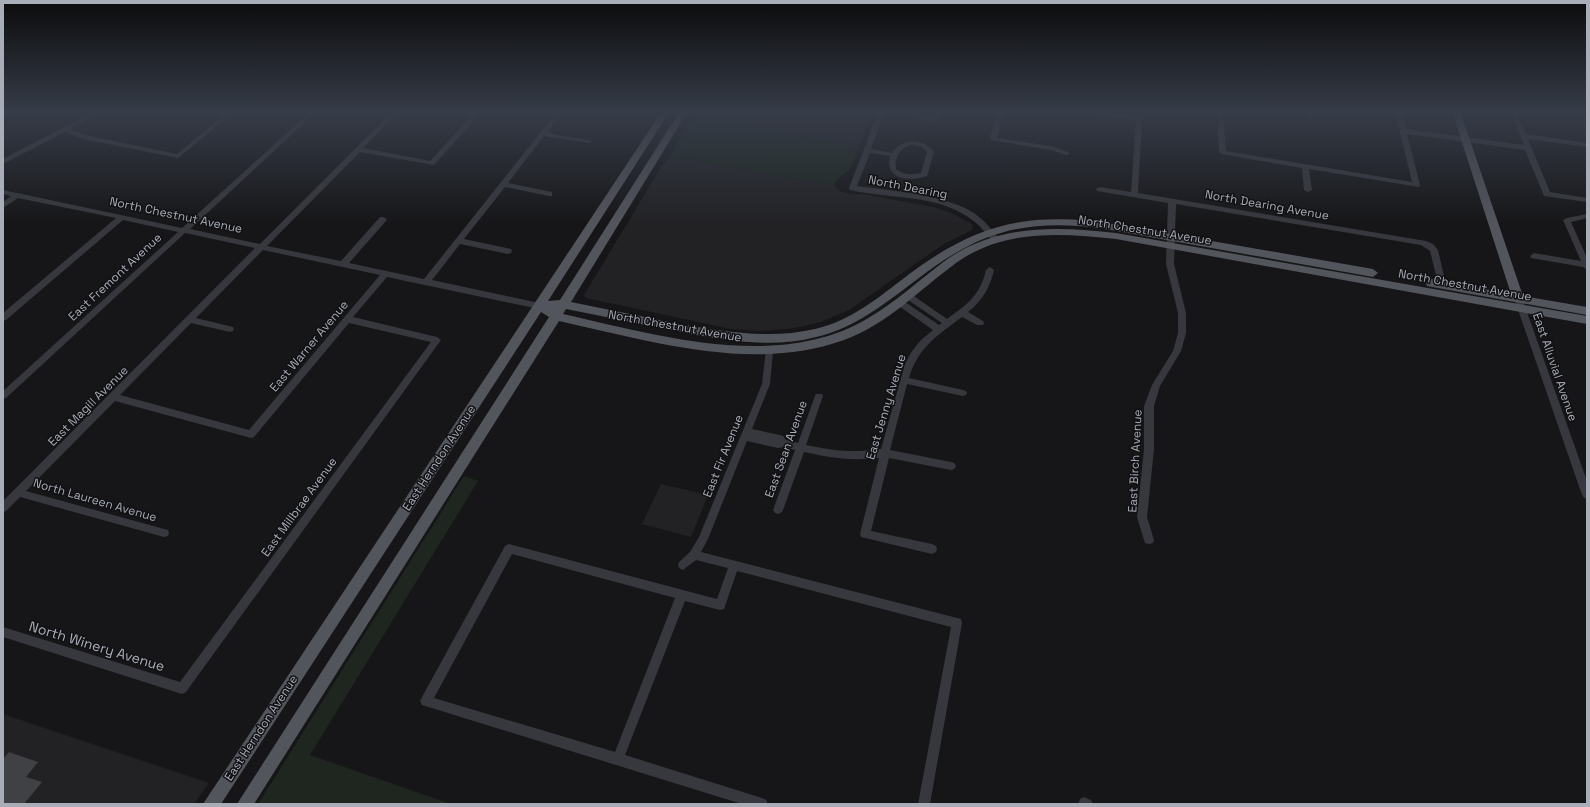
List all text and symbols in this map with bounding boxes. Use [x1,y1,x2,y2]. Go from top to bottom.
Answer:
street label: North Dearing [867,171,949,203]
street label: North Dearing Avenue [1204,186,1330,224]
street label: North Chestnut Avenue [108,193,244,237]
street label: North Chestnut Avenue [1077,212,1213,248]
street label: East Fremont Avenue [65,230,165,324]
street label: North Chestnut Avenue [1397,265,1533,305]
street label: East Warner Avenue [266,297,352,395]
street label: North Chestnut Avenue [607,306,743,346]
street label: East Alluvial Avenue [1529,311,1581,423]
street label: East Jenny Avenue [862,352,910,462]
street label: East Magill Avenue [44,362,132,450]
street label: East Sean Avenue [761,398,811,500]
street label: East Herndon Avenue [399,402,479,514]
street label: East Birch Avenue [1124,409,1146,513]
street label: East Fir Avenue [699,412,747,500]
street label: East Millbrae Avenue [258,454,340,560]
street label: North Laureen Avenue [31,475,159,525]
street label: North Winery Avenue [27,617,167,675]
street label: East Herndon Avenue [221,672,301,784]

